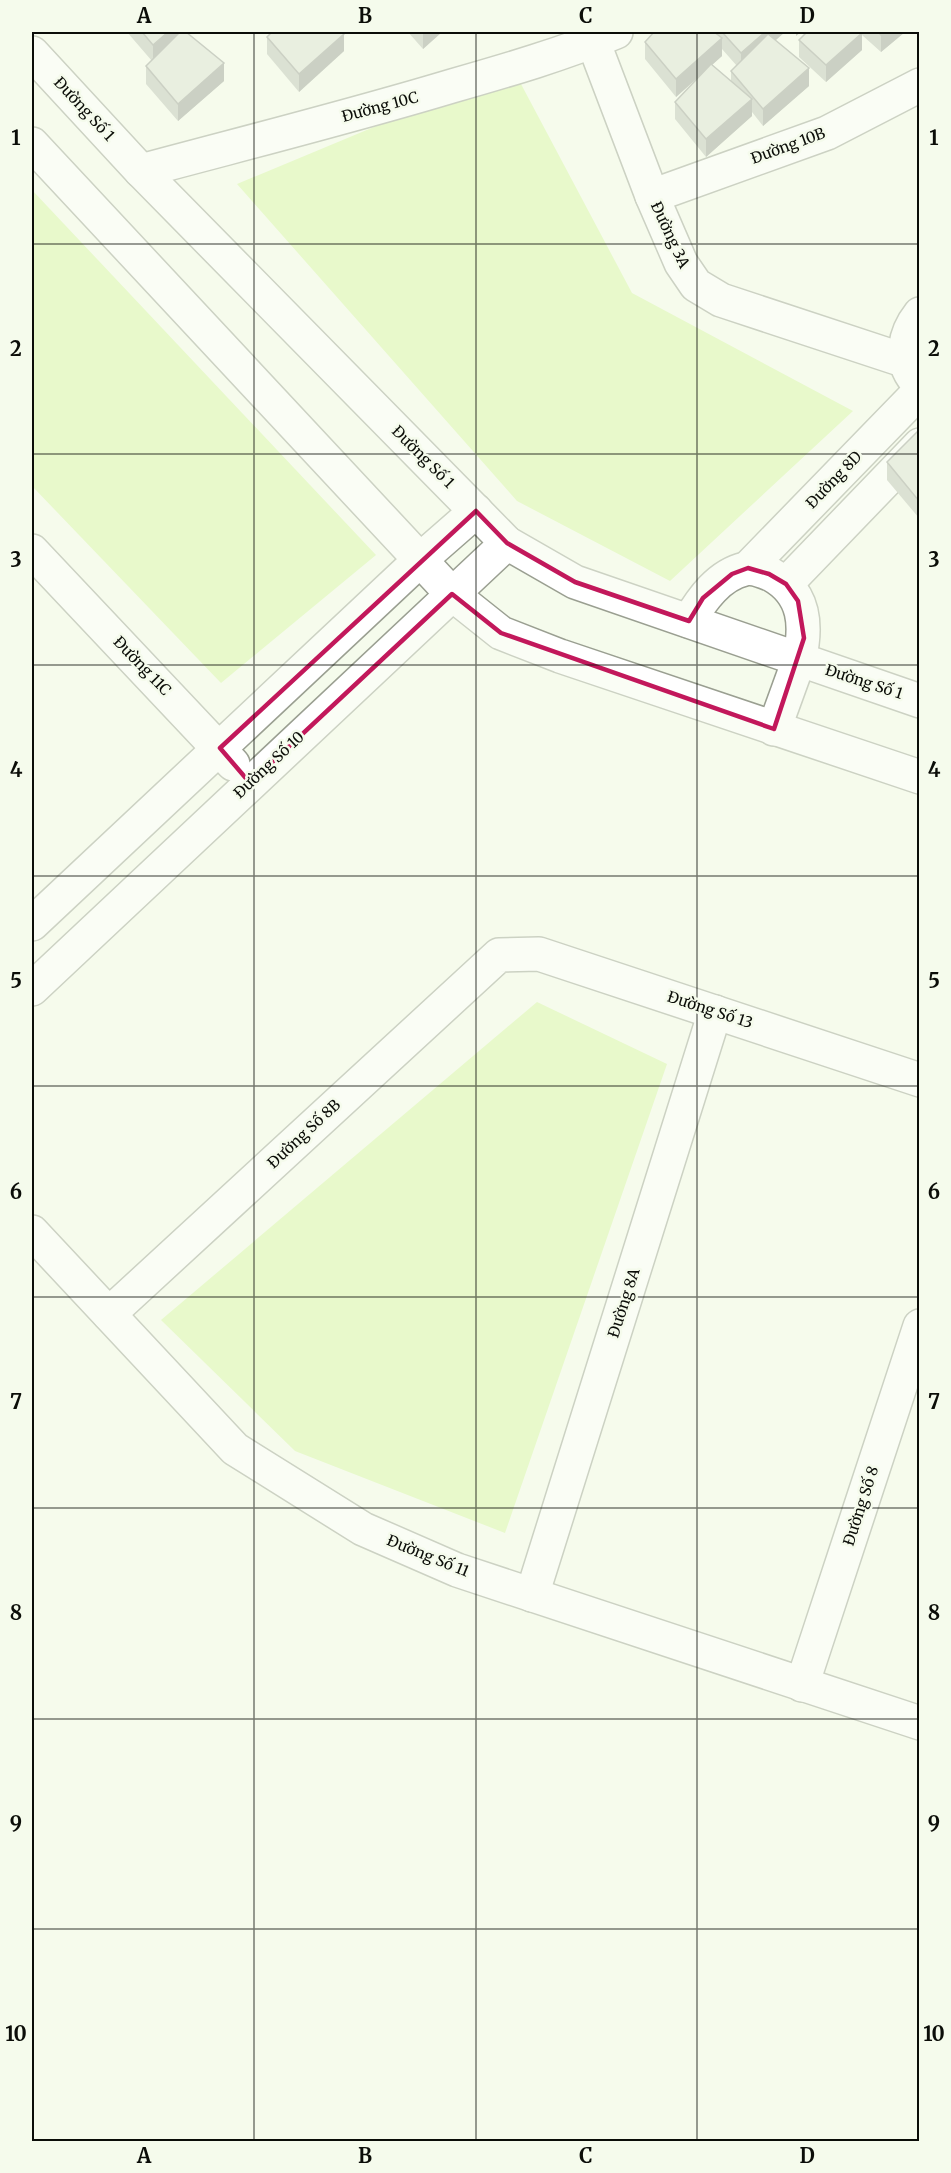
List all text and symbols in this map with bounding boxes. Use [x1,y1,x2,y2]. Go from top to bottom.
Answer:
text: A [136,3,152,28]
text: B [358,3,372,28]
text: C [579,3,593,28]
text: D [799,3,815,28]
street label: Đường Số 1 [50,72,120,145]
street label: Đường 10C [340,87,420,126]
street label: Đường 10B [748,123,828,168]
text: 1 [11,125,21,150]
text: 1 [929,125,939,150]
street label: Đường 3A [647,199,694,271]
text: 2 [10,336,22,361]
text: 2 [928,336,940,361]
street label: Đường Số 1 [388,421,459,492]
street label: Đường 8D [802,447,866,512]
text: 3 [10,547,22,572]
text: 3 [928,547,940,572]
street label: Đường 11C [110,632,175,699]
street label: Đường Số 1 [823,659,906,703]
street label: Đường Số 10 [229,726,308,802]
text: 4 [10,757,23,782]
text: 4 [928,757,941,782]
text: 5 [10,968,22,993]
text: 5 [928,968,940,993]
street label: Đường Số 13 [665,986,756,1032]
street label: Đường Số 8B [263,1094,344,1172]
text: 6 [10,1179,22,1204]
text: 6 [928,1179,940,1204]
street label: Đường 8A [603,1265,644,1340]
text: 7 [10,1389,22,1414]
text: 7 [928,1389,940,1414]
street label: Đường Số 8 [838,1463,882,1548]
street label: Đường Số 11 [384,1530,473,1581]
text: 8 [10,1600,22,1625]
text: 8 [928,1600,940,1625]
text: 9 [10,1811,22,1836]
text: 9 [928,1811,940,1836]
text: 10 [5,2021,27,2046]
text: 10 [923,2021,945,2046]
text: A [136,2143,152,2168]
text: B [358,2143,372,2168]
text: C [579,2143,593,2168]
text: D [799,2143,815,2168]

